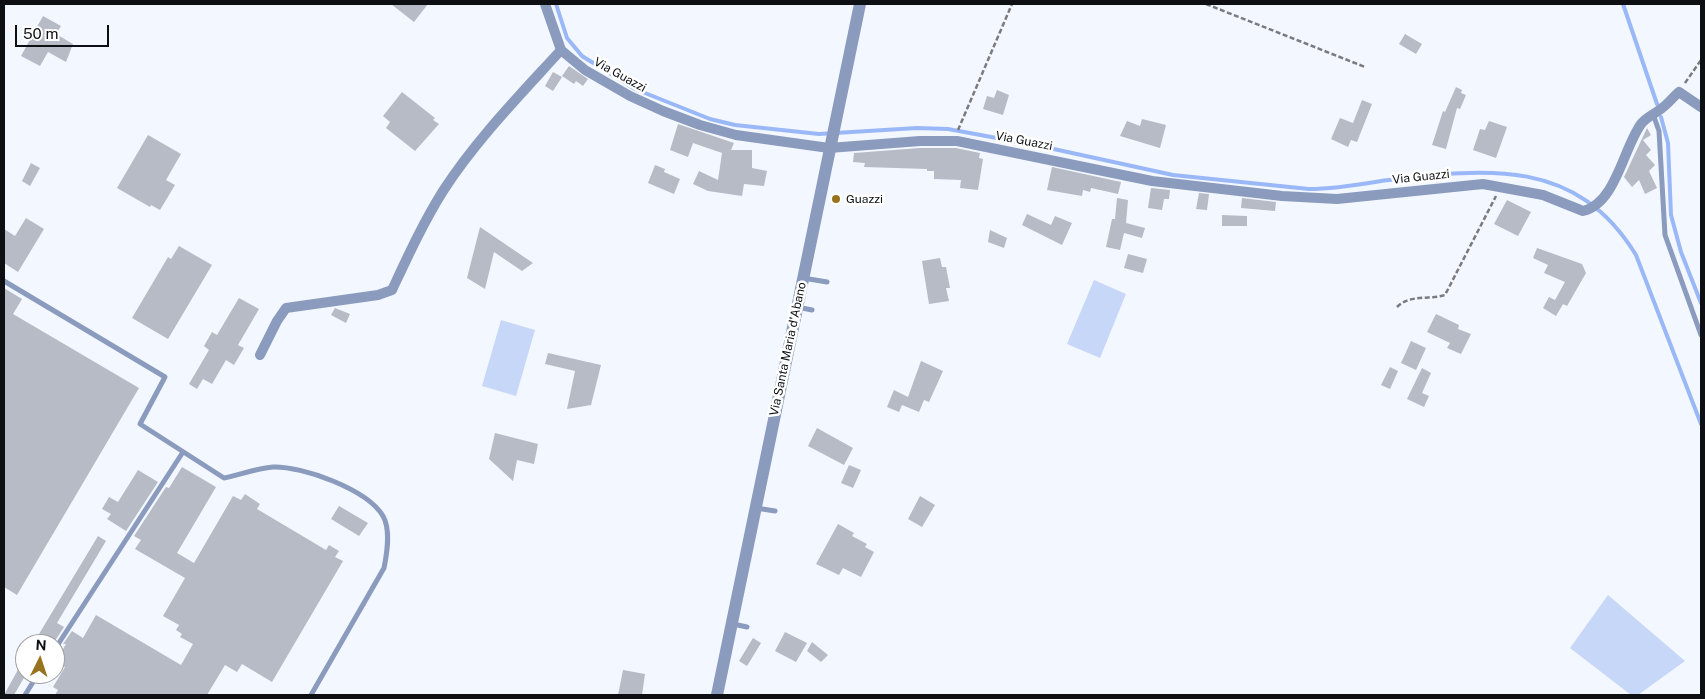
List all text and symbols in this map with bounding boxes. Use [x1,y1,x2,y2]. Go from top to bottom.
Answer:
scale bar [18,15,111,47]
text: 50 m [23,25,58,42]
street label: Via Guazzi [591,55,649,95]
street label: Via Guazzi [994,128,1054,154]
street label: Via Guazzi [1392,167,1450,187]
place label: Guazzi [846,192,883,206]
marker: Guazzi [830,193,842,205]
street label: Via Santa Maria d'Abano [767,281,809,417]
north arrow [15,634,65,684]
text: N [35,637,47,653]

